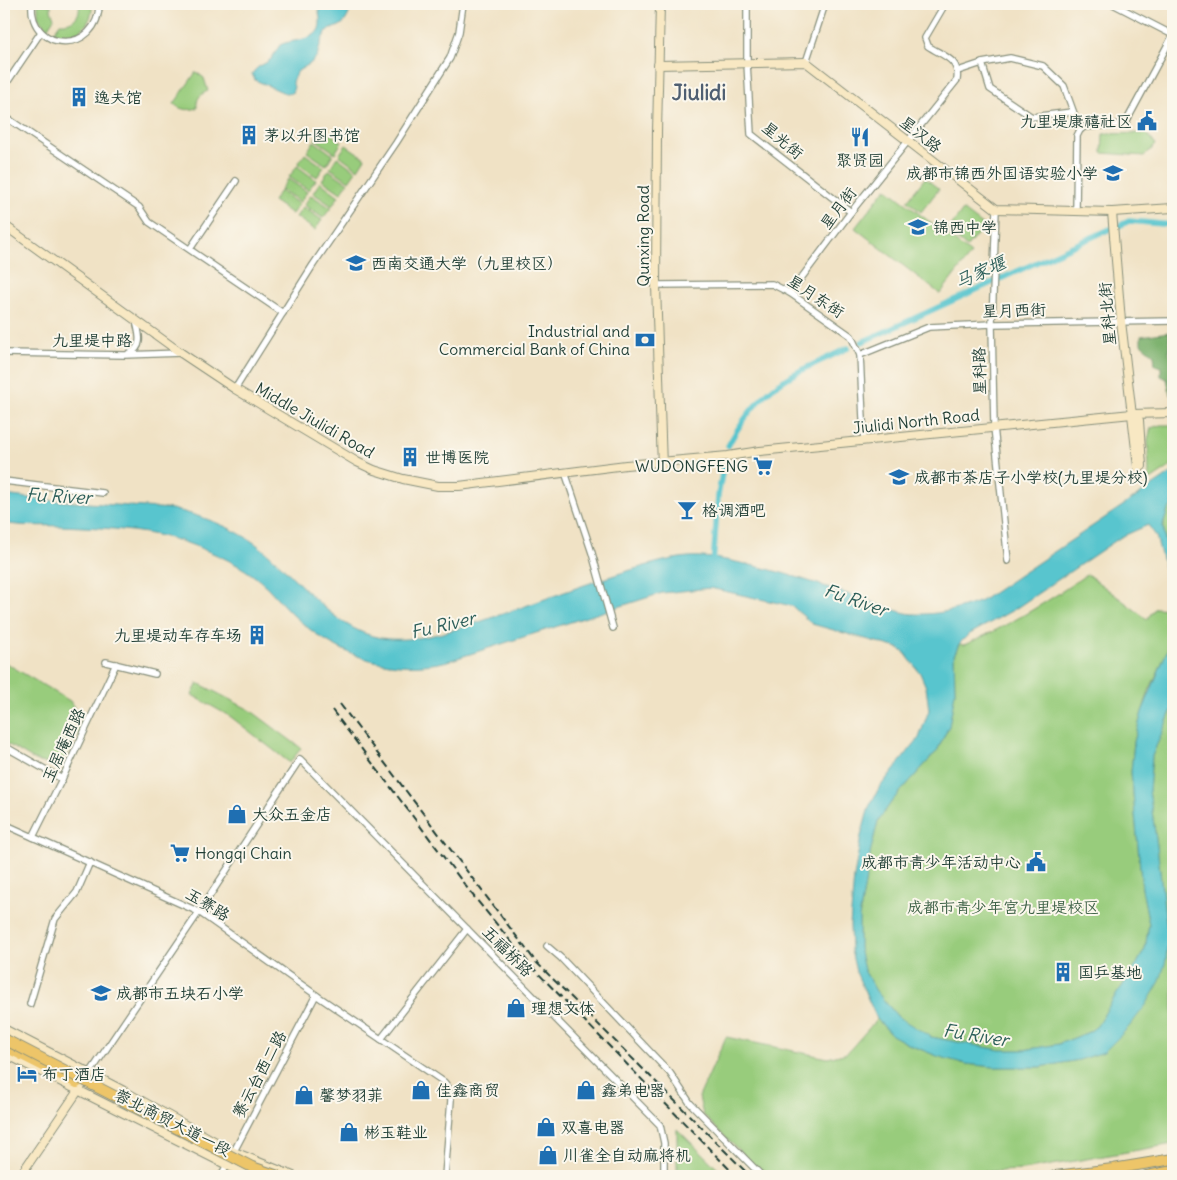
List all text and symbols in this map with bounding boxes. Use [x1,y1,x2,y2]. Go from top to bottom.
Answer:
district label: Jiulidi [672,79,726,106]
building icon: 逸夫馆 [68,86,90,108]
place label: 逸夫馆 [94,87,142,107]
public building icon: 九里堤康禧社区 [1136,110,1158,132]
street label: 星汉路 [896,111,946,157]
place label: 九里堤康禧社区 [1020,111,1132,131]
street label: 星光街 [758,117,808,163]
building icon: 茅以升图书馆 [238,124,260,146]
place label: 茅以升图书馆 [264,125,360,145]
restaurant icon: 聚贤园 [849,126,871,148]
place label: 聚贤园 [836,150,884,170]
school or university icon: 成都市锦西外国语实验小学 [1102,162,1124,184]
place label: 成都市锦西外国语实验小学 [906,163,1098,183]
street label: 星月街 [816,183,860,233]
street label: Qunxing Road [633,185,653,287]
school or university icon: 锦西中学 [907,216,929,238]
place label: 锦西中学 [933,217,997,237]
water label: 马家堰 [951,250,1011,293]
school or university icon: 西南交通大学（九里校区） [345,252,367,274]
place label: 西南交通大学（九里校区） [371,253,563,273]
street label: 星月东街 [784,270,848,322]
street label: 星科北街 [1094,281,1120,347]
street label: 星月西街 [982,299,1046,321]
place label: Industrial and Commercial Bank of China [439,321,630,359]
bank icon: Industrial and Commercial Bank of China [634,329,656,351]
street label: 九里堤中路 [52,330,132,350]
street label: 星科路 [969,347,989,395]
street label: Middle Jiulidi Road [252,378,378,462]
street label: Jiulidi North Road [852,404,980,438]
building icon: 世博医院 [399,446,421,468]
place label: 世博医院 [425,447,489,467]
supermarket icon: WUDONGFENG [752,455,774,477]
place label: WUDONGFENG [635,456,748,476]
school or university icon: 成都市茶店子小学校(九里堤分校) [888,466,910,488]
place label: 成都市茶店子小学校(九里堤分校) [914,467,1148,487]
water label: Fu River [26,483,95,509]
bar icon: 格调酒吧 [676,499,698,521]
place label: 格调酒吧 [702,500,766,520]
water label: Fu River [821,578,893,622]
water label: Fu River [408,606,480,644]
building icon: 九里堤动车存车场 [246,624,268,646]
place label: 九里堤动车存车场 [114,625,242,645]
street label: 玉居庵西路 [37,705,89,785]
shop icon: 大众五金店 [226,803,248,825]
place label: 大众五金店 [252,804,332,824]
supermarket icon: Hongqi Chain [169,842,191,864]
place label: Hongqi Chain [195,843,292,863]
public building icon: 成都市青少年活动中心 [1025,851,1047,873]
place label: 成都市青少年活动中心 [861,852,1021,872]
street label: 玉赛路 [182,883,234,925]
park label: 成都市青少年宫九里堤校区 [907,897,1099,917]
street label: 五福桥路 [478,921,538,981]
building icon: 国乒基地 [1052,961,1074,983]
place label: 国乒基地 [1078,962,1142,982]
school or university icon: 成都市五块石小学 [90,982,112,1004]
place label: 成都市五块石小学 [116,983,244,1003]
shop icon: 理想文体 [505,997,527,1019]
place label: 理想文体 [531,998,595,1018]
water label: Fu River [942,1019,1013,1052]
street label: 赛云台西二路 [228,1027,290,1121]
hotel icon: 布丁酒店 [16,1063,38,1085]
place label: 布丁酒店 [42,1064,106,1084]
shop icon: 佳鑫商贸 [410,1079,432,1101]
shop icon: 鑫弟电器 [575,1079,597,1101]
place label: 佳鑫商贸 [436,1080,500,1100]
place label: 鑫弟电器 [601,1080,665,1100]
street label: 蓉北商贸大道一段 [111,1084,235,1160]
shop icon: 馨梦羽菲 [293,1084,315,1106]
place label: 馨梦羽菲 [319,1085,383,1105]
shop icon: 双喜电器 [535,1116,557,1138]
place label: 双喜电器 [561,1117,625,1137]
shop icon: 彬玉鞋业 [338,1121,360,1143]
place label: 彬玉鞋业 [364,1122,428,1142]
shop icon: 川雀全自动麻将机 [537,1144,559,1166]
place label: 川雀全自动麻将机 [563,1145,691,1165]

